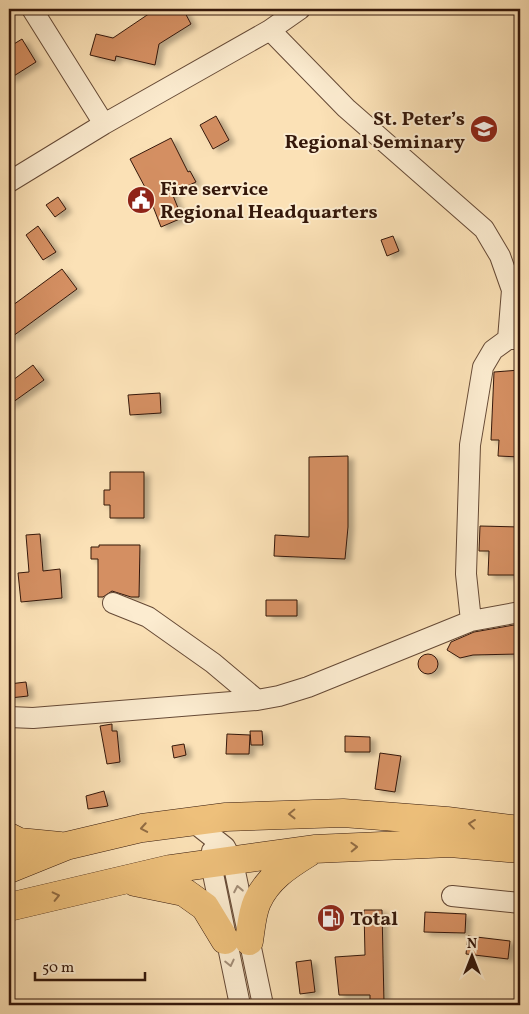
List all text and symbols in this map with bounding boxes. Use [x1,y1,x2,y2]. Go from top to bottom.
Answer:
place label: St. Peter’s Regional Seminary [285,106,465,157]
school or university icon: St. Peter’s Regional Seminary [469,114,499,144]
place label: Fire service Regional Headquarters [160,176,378,227]
public building icon: Fire service Regional Headquarters [126,185,156,215]
one-way arrow [288,809,296,819]
one-way arrow [468,819,476,830]
one-way arrow [139,822,148,832]
one-way arrow [350,842,358,852]
one-way arrow [234,885,244,893]
one-way arrow [52,891,61,902]
fuel station icon: Total [316,903,346,933]
place label: Total [350,906,398,934]
north arrow [446,932,496,982]
text: N [467,935,477,954]
scale bar [35,949,145,981]
text: 50 m [42,958,74,979]
one-way arrow [224,959,235,968]

